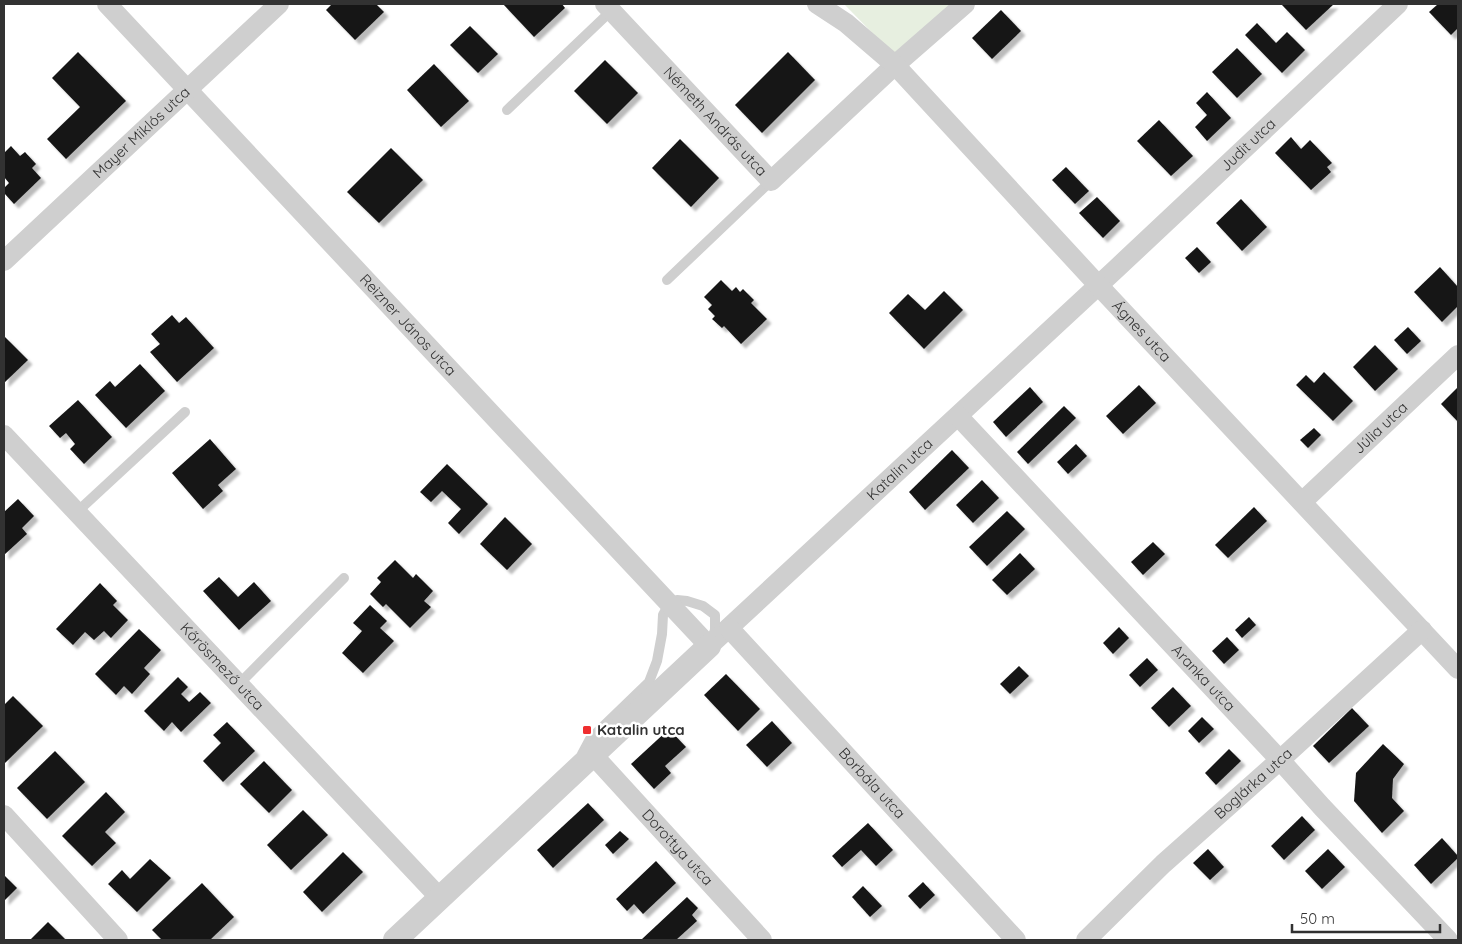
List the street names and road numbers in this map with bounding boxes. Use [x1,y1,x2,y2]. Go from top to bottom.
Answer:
street label: Németh András utca [660,62,771,180]
street label: Mayer Miklós utca [88,82,194,182]
street label: Judit utca [1216,114,1279,175]
street label: Reizner János utca [356,270,461,380]
street label: Ágnes utca [1108,296,1175,366]
street label: Júlia utca [1349,398,1411,458]
street label: Katalin utca [862,434,936,504]
street label: Kőrösmező utca [176,618,268,714]
street label: Aranka utca [1168,640,1240,715]
street label: Borbála utca [835,743,910,822]
street label: Boglárka utca [1210,744,1296,823]
street label: Dorottya utca [638,805,717,889]

